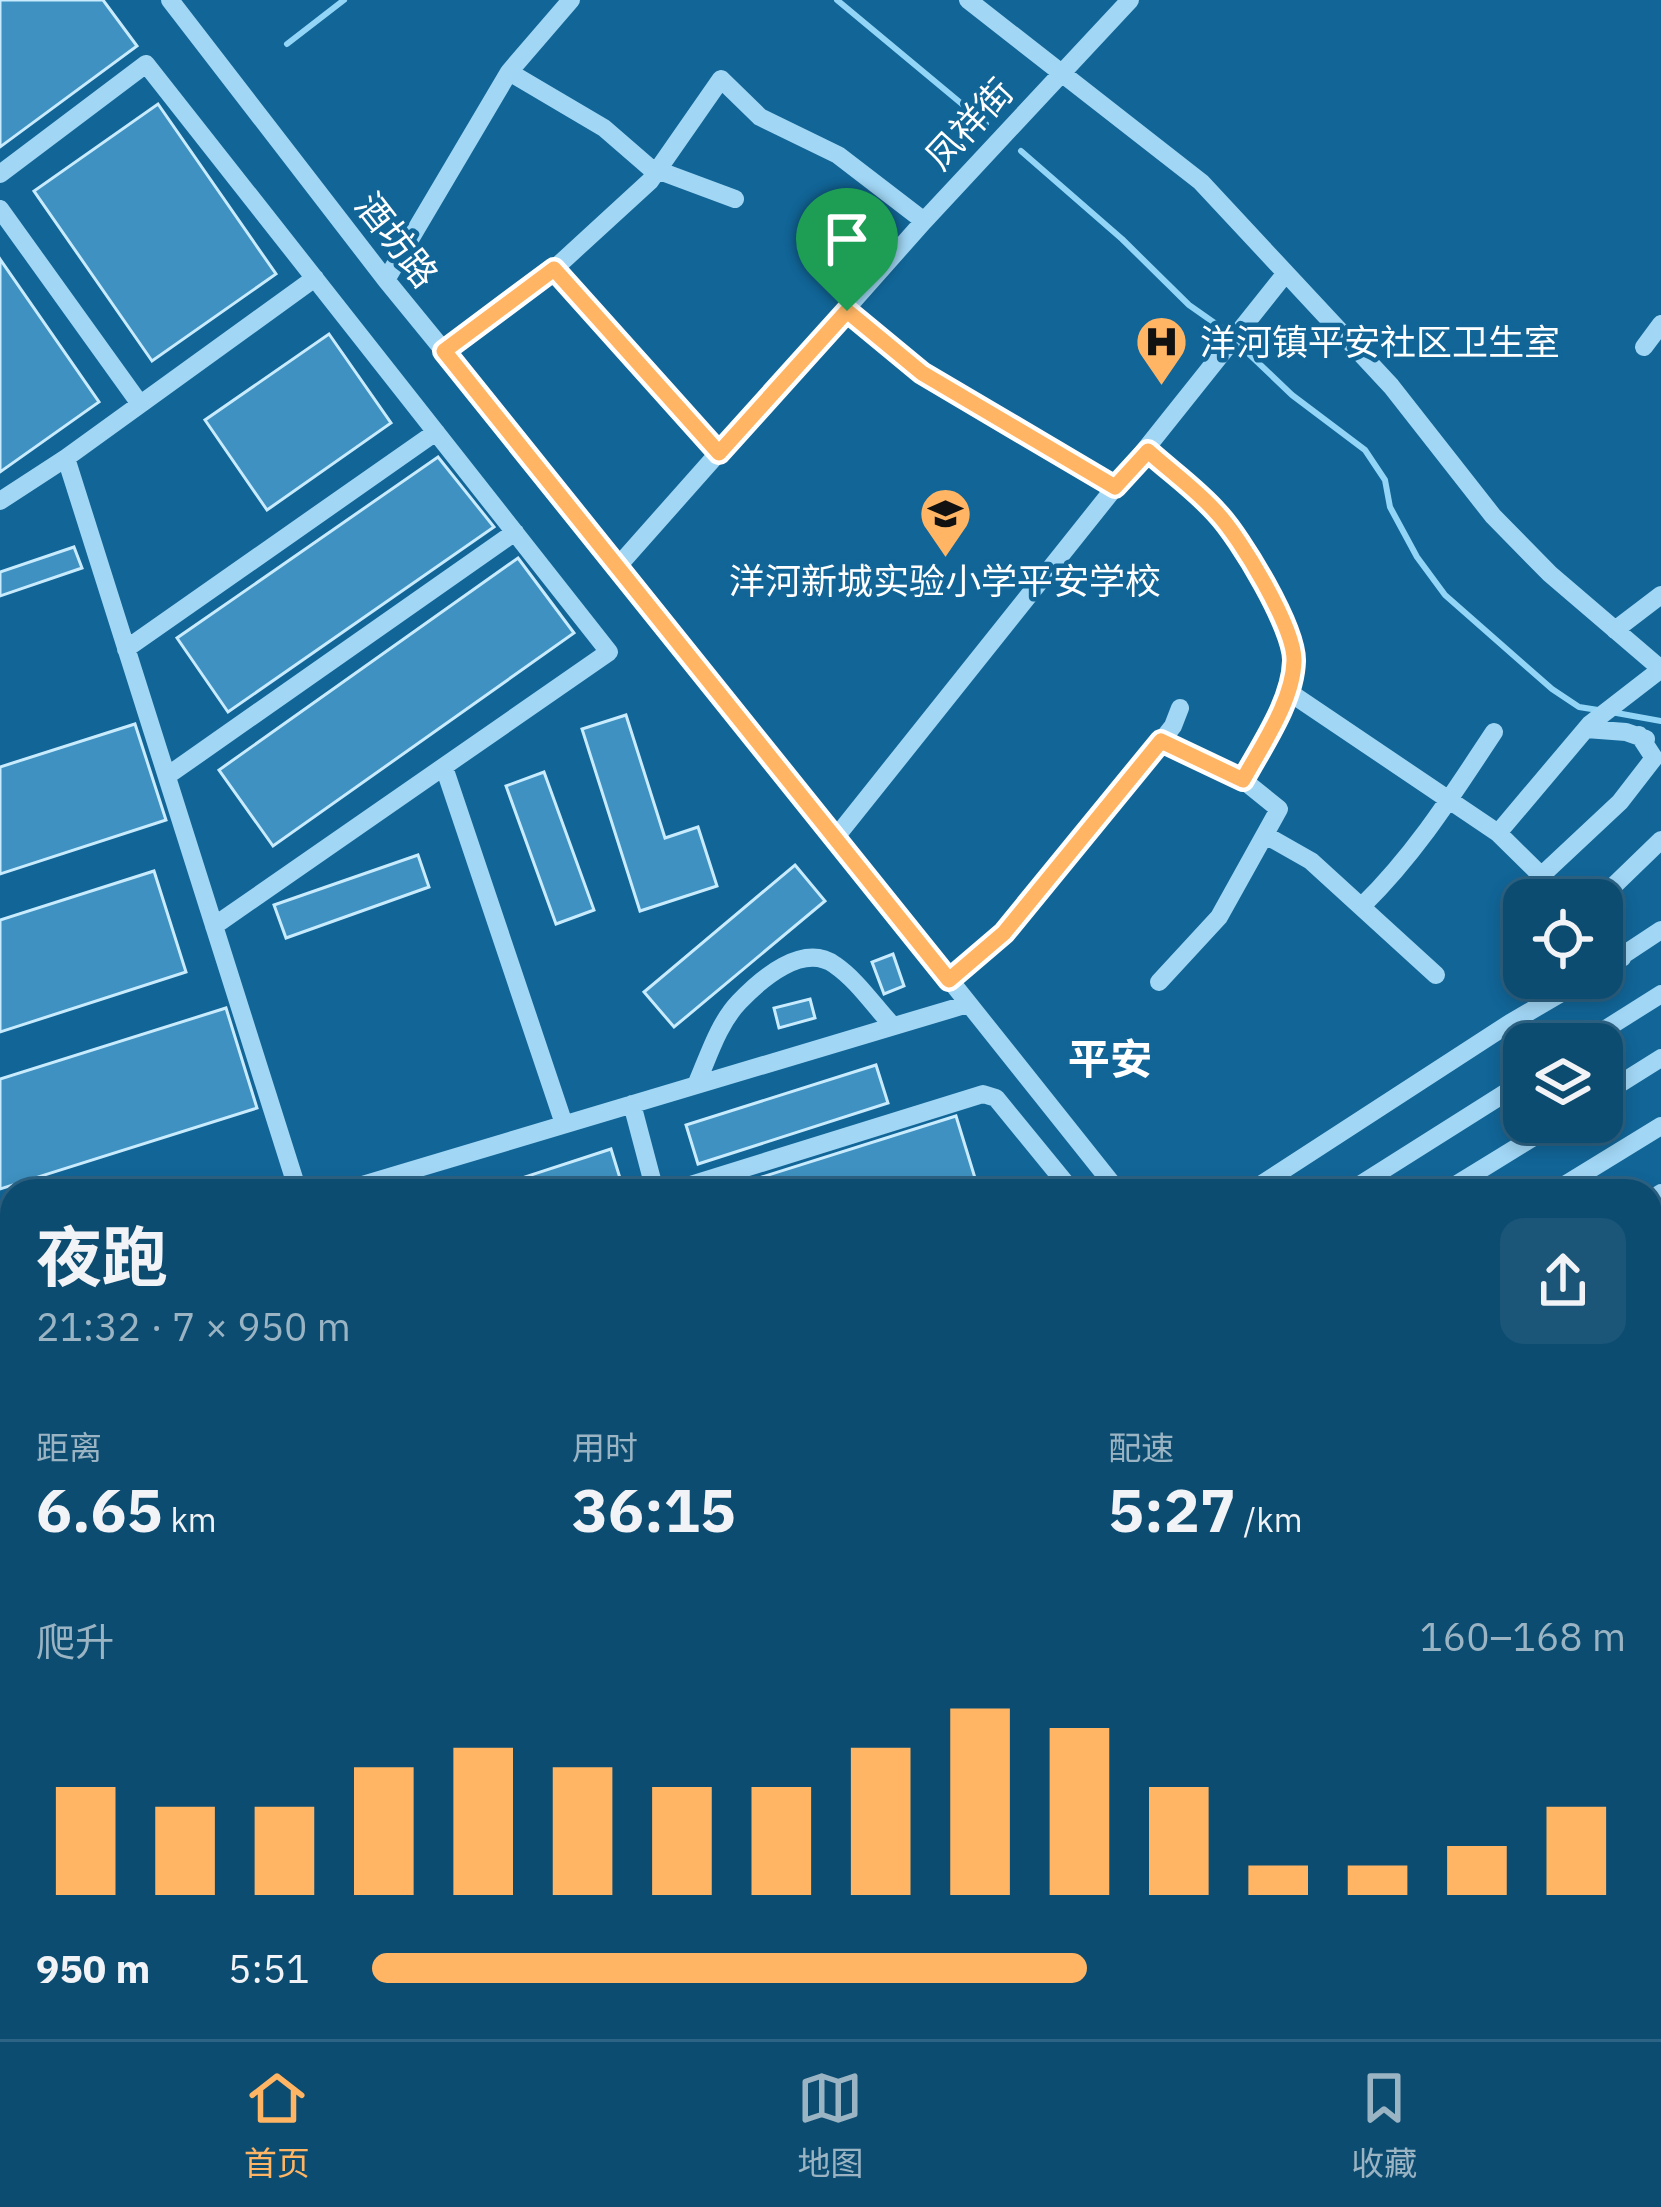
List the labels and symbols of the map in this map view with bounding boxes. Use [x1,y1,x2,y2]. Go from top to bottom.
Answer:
street label: 凤祥街 [915,68,1023,179]
street label: 酒坊路 [346,183,449,297]
pin [796,188,898,311]
hospital icon: 洋河镇平安社区卫生室 [1133,314,1189,388]
place label: 洋河镇平安社区卫生室 [1200,318,1560,365]
school or university icon: 洋河新城实验小学平安学校 [917,485,973,559]
place label: 洋河新城实验小学平安学校 [729,557,1161,604]
district label: 平安 [1068,1031,1152,1086]

